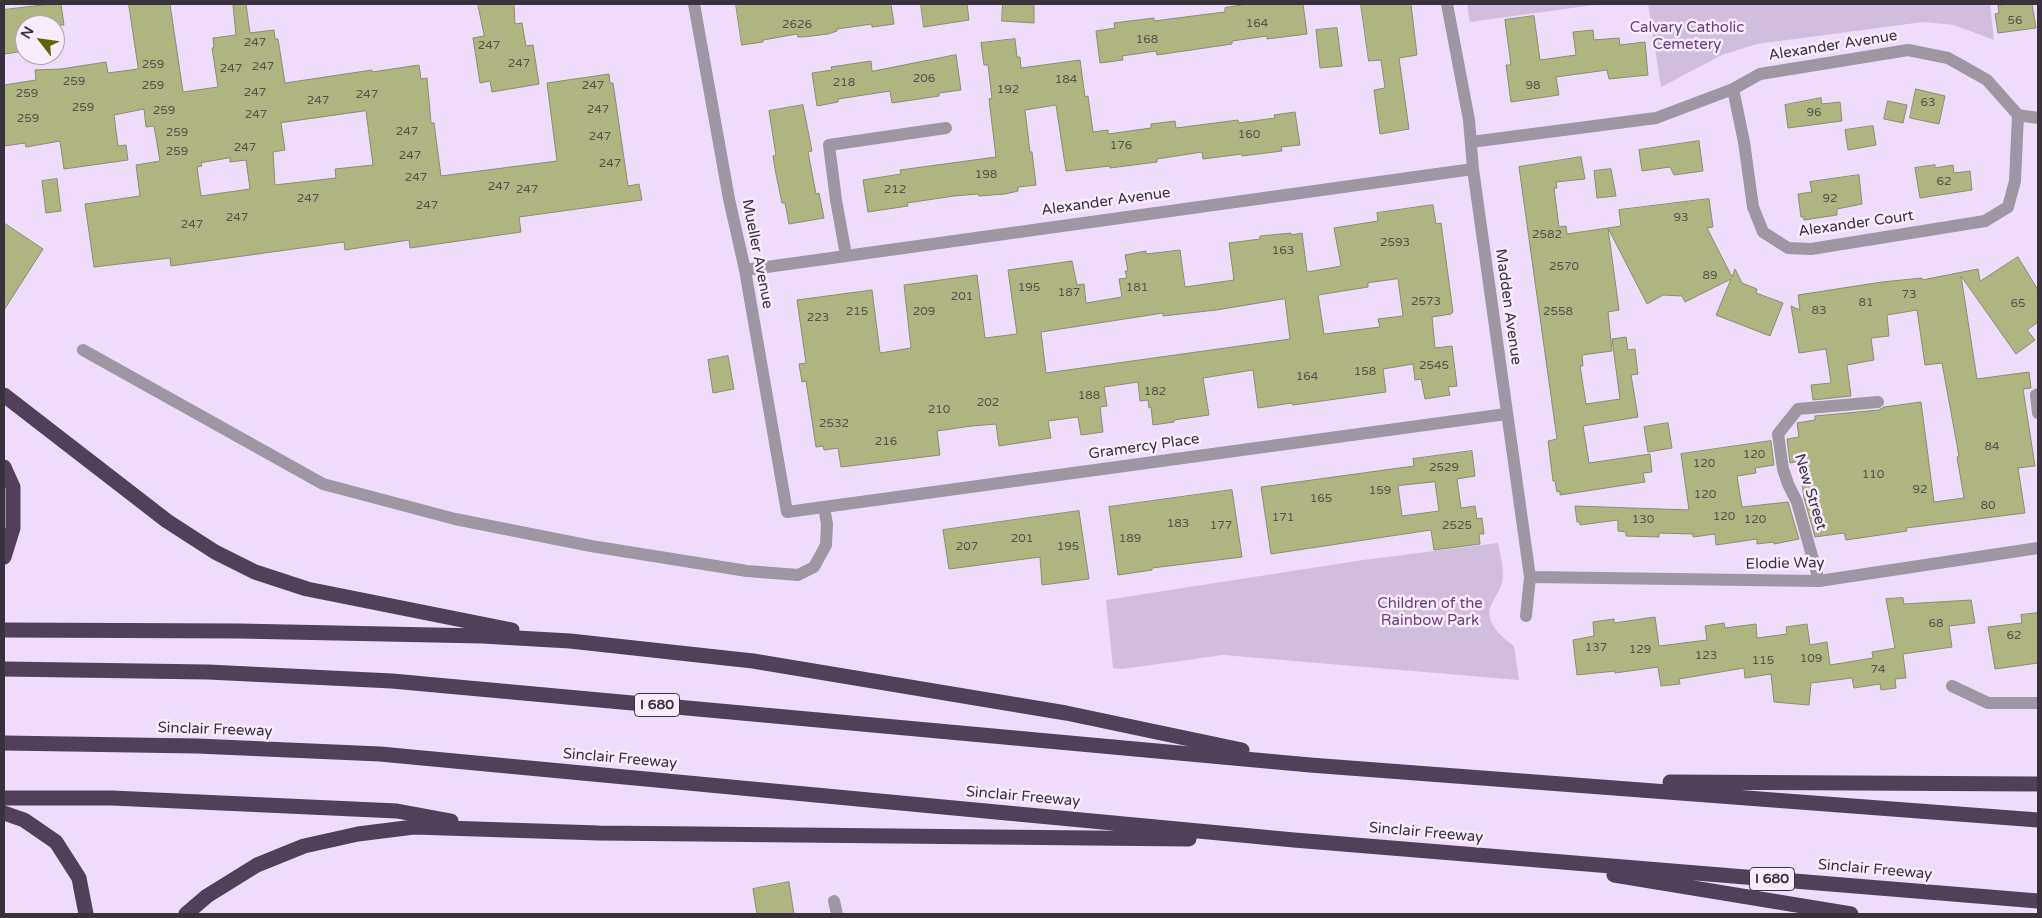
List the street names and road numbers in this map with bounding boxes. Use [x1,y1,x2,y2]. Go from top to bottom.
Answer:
street label: Alexander Avenue [1767,27,1899,65]
street label: Alexander Avenue [1040,184,1172,220]
street label: Mueller Avenue [738,198,776,310]
street label: Alexander Court [1797,207,1915,241]
street label: Madden Avenue [1491,248,1525,366]
street label: Gramercy Place [1087,430,1201,464]
street label: New Street [1790,452,1830,532]
street label: Elodie Way [1745,554,1825,574]
road number: I 680 [634,694,680,716]
street label: Sinclair Freeway [157,719,273,741]
street label: Sinclair Freeway [562,745,678,773]
street label: Sinclair Freeway [965,783,1081,811]
street label: Sinclair Freeway [1368,819,1484,847]
street label: Sinclair Freeway [1817,856,1933,884]
road number: I 680 [1750,868,1794,891]

